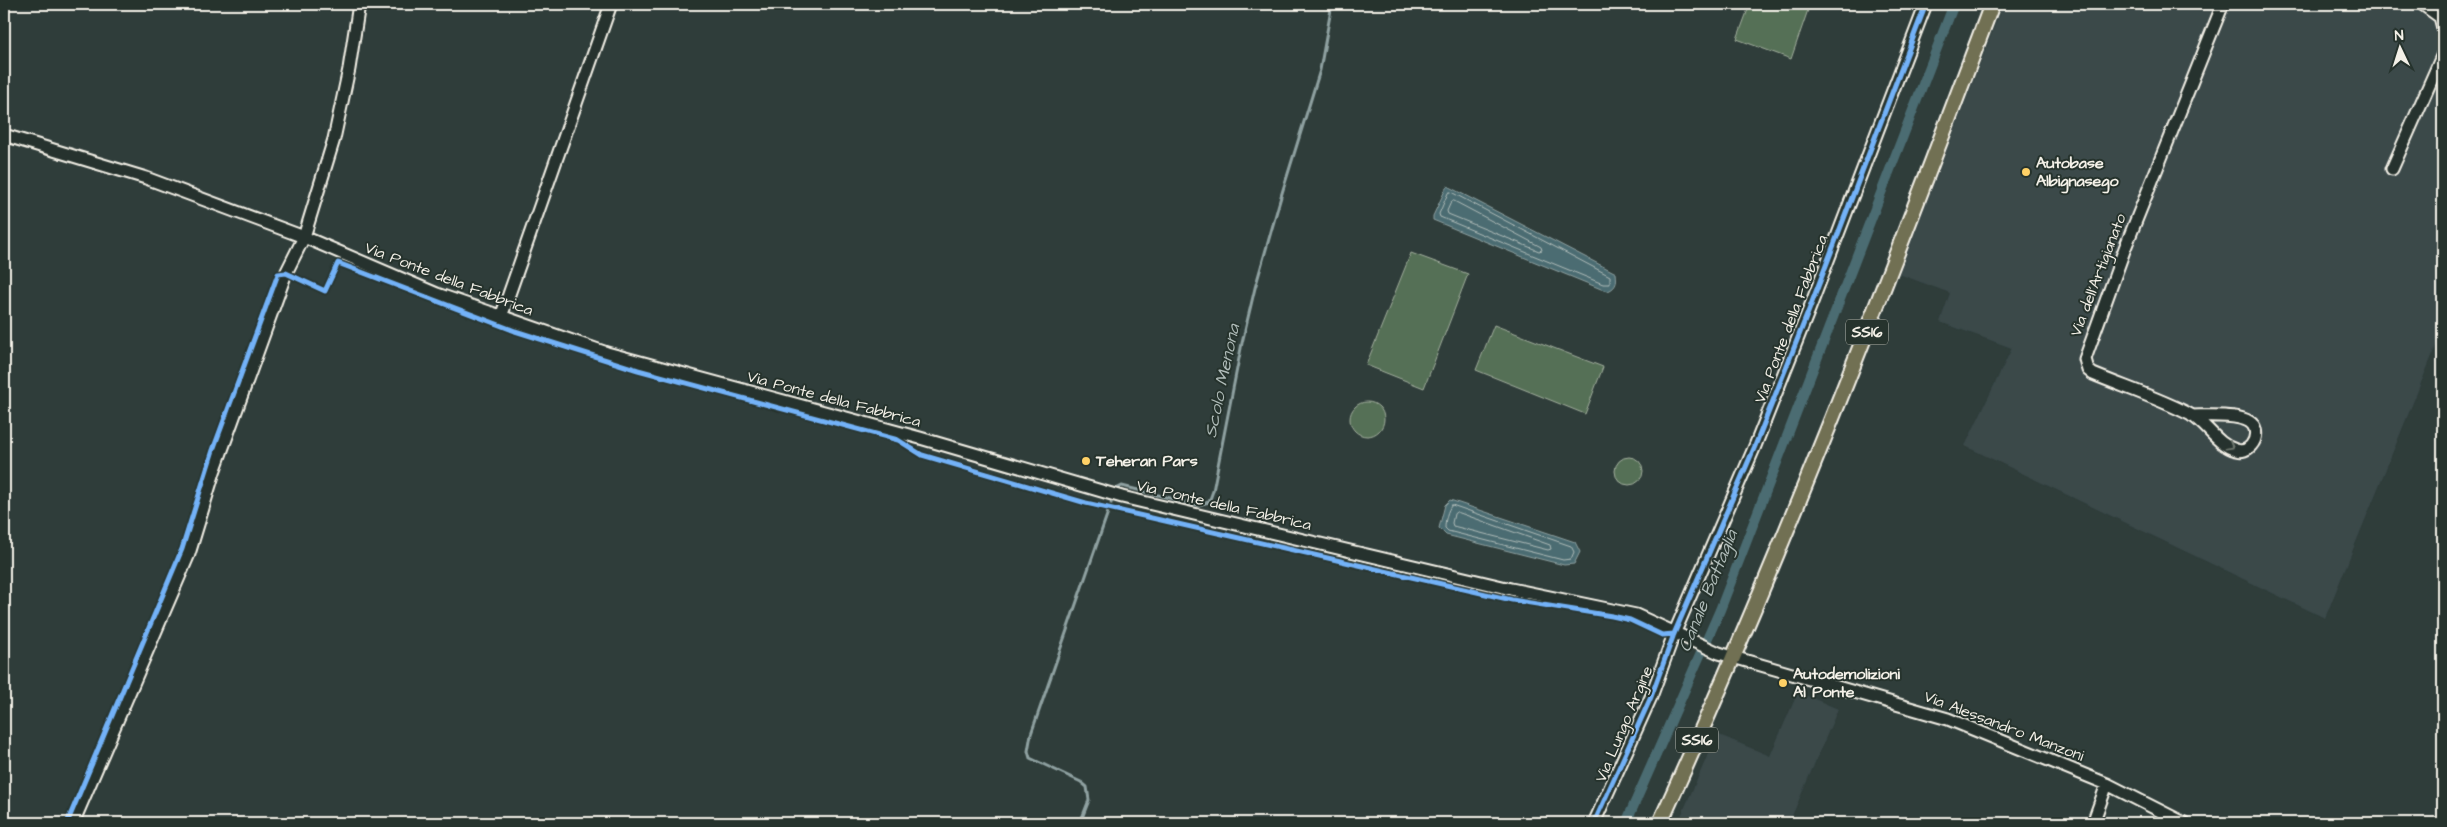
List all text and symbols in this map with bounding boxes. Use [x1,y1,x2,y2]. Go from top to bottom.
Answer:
north arrow [2374,22,2424,72]
text: N [2394,26,2404,46]
place label: Autobase Albignasego [2036,152,2120,194]
marker: Autobase Albignasego [2020,166,2032,178]
street label: Via dell'Artigianato [2064,210,2132,340]
street label: Via Ponte della Fabbrica [1749,232,1833,406]
street label: Via Ponte della Fabbrica [362,237,536,321]
road number: SS16 [1846,320,1888,344]
water label: Scolo Menona [1198,321,1246,440]
street label: Via Ponte della Fabbrica [745,365,923,433]
one-way arrow [2225,440,2234,450]
place label: Teheran Pars [1095,450,1198,472]
marker: Teheran Pars [1080,455,1092,467]
street label: Via Ponte della Fabbrica [1134,474,1314,536]
water label: Canale Battaglia [1672,526,1745,656]
street label: Via Lungo Argine [1590,662,1659,786]
place label: Autodemolizioni Al Ponte [1793,663,1900,703]
marker: Autodemolizioni Al Ponte [1777,677,1789,689]
street label: Via Alessandro Manzoni [1921,685,2088,767]
road number: SS16 [1676,728,1718,752]

